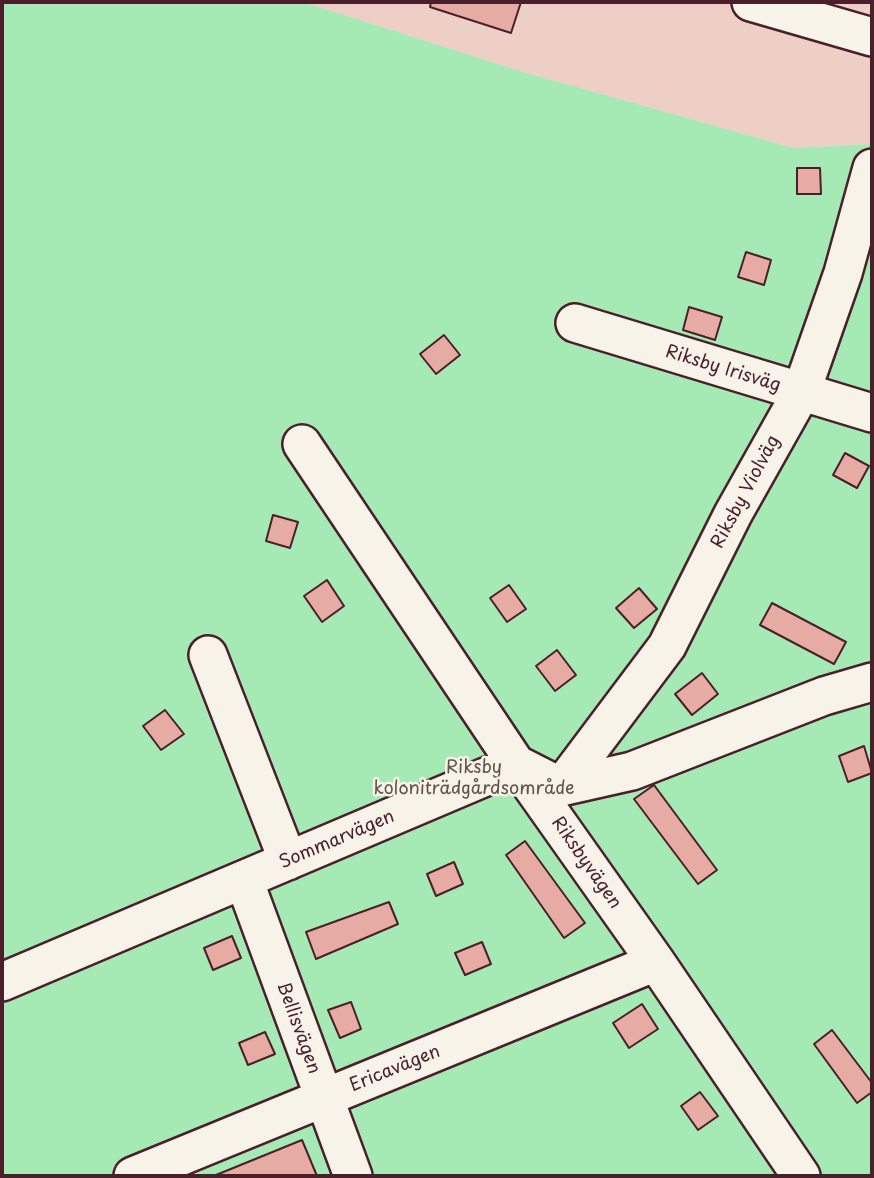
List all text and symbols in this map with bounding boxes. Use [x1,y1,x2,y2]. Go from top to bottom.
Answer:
street label: Riksby Irisväg [663,341,783,397]
street label: Riksby Violväg [707,432,785,552]
park label: Riksby koloniträdgårdsområde [373,757,575,800]
street label: Sommarvägen [276,806,398,874]
street label: Riksbyvägen [546,813,626,913]
street label: Bellisvägen [271,979,325,1077]
street label: Ericavägen [347,1041,443,1097]

